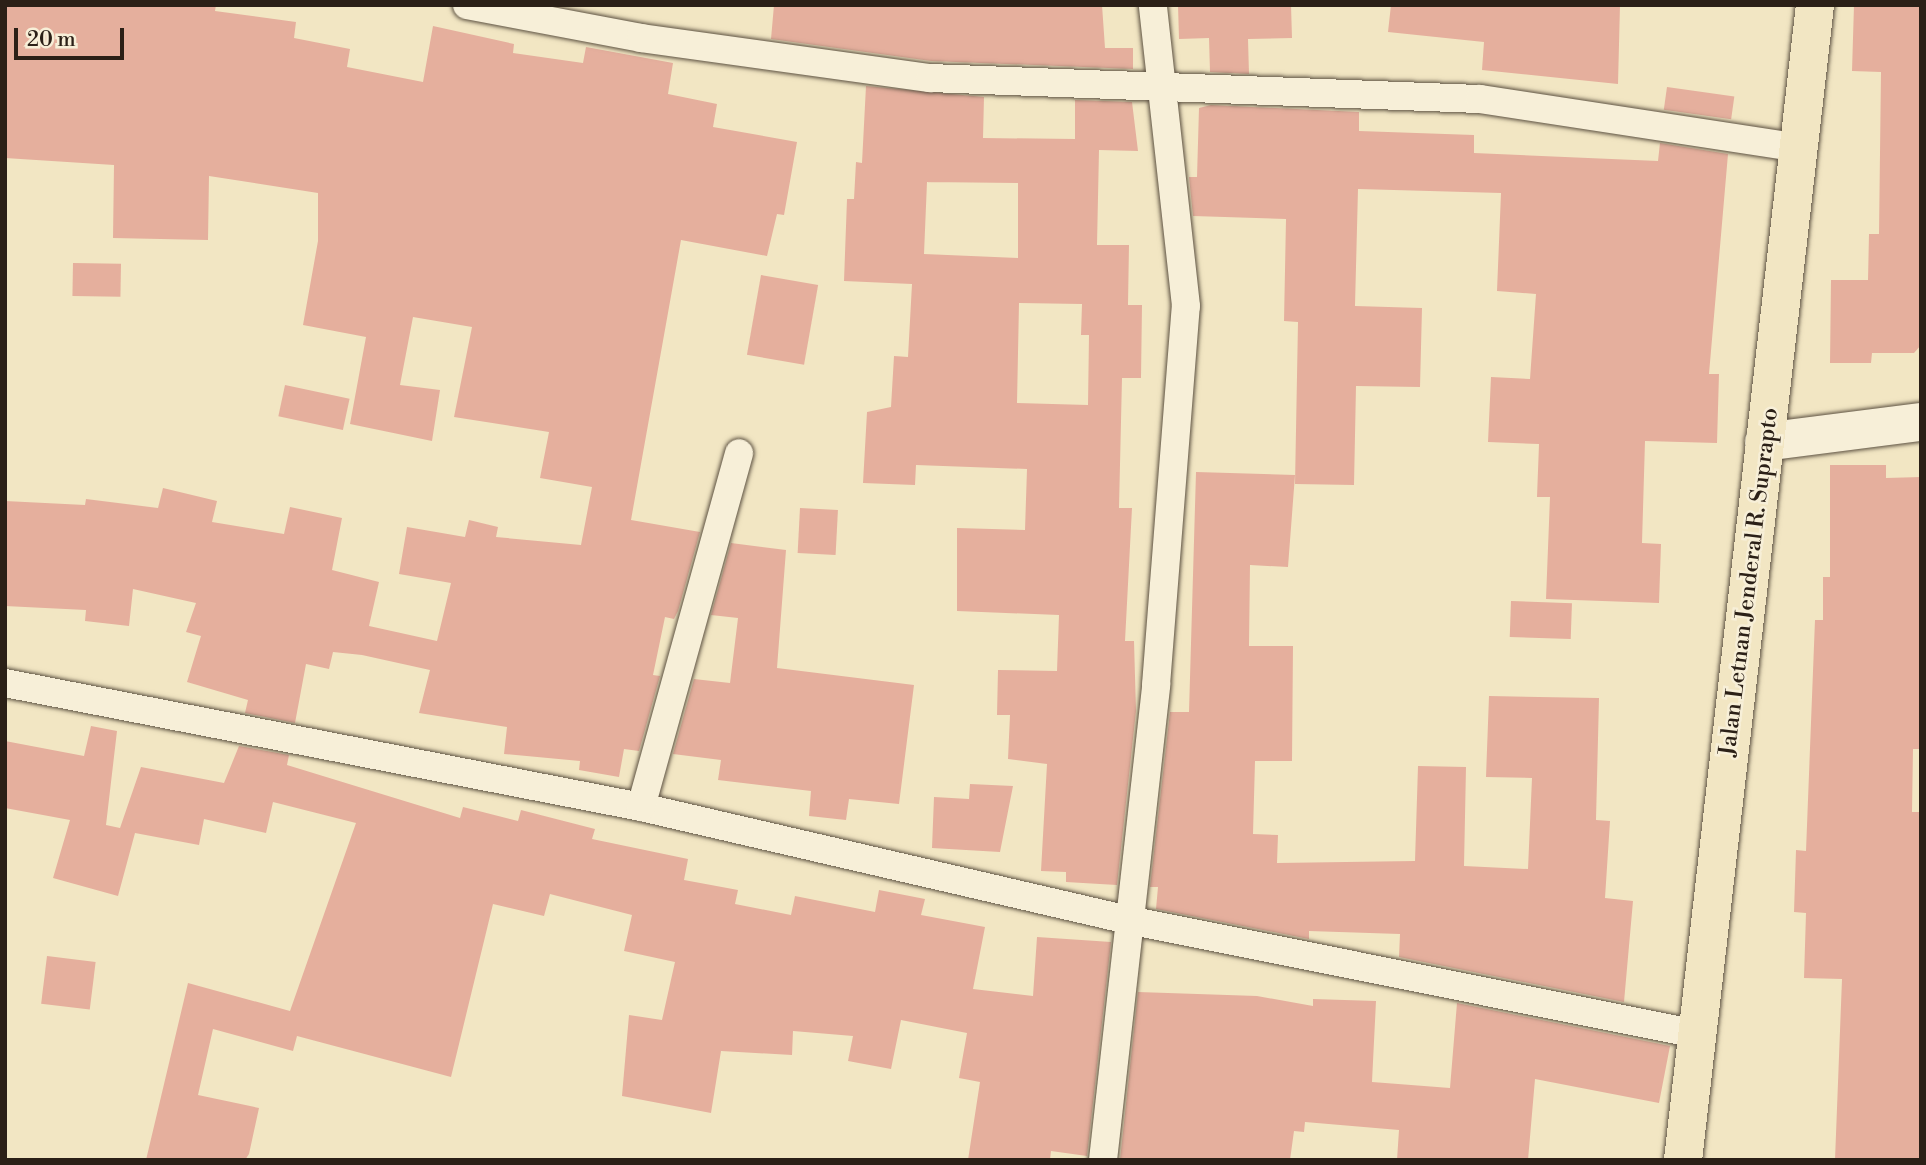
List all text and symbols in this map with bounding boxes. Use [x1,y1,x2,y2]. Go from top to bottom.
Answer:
scale bar [18,14,128,58]
text: 20 m [27,27,76,53]
street label: Jalan Letnan Jenderal R. Suprapto [1714,406,1784,758]

